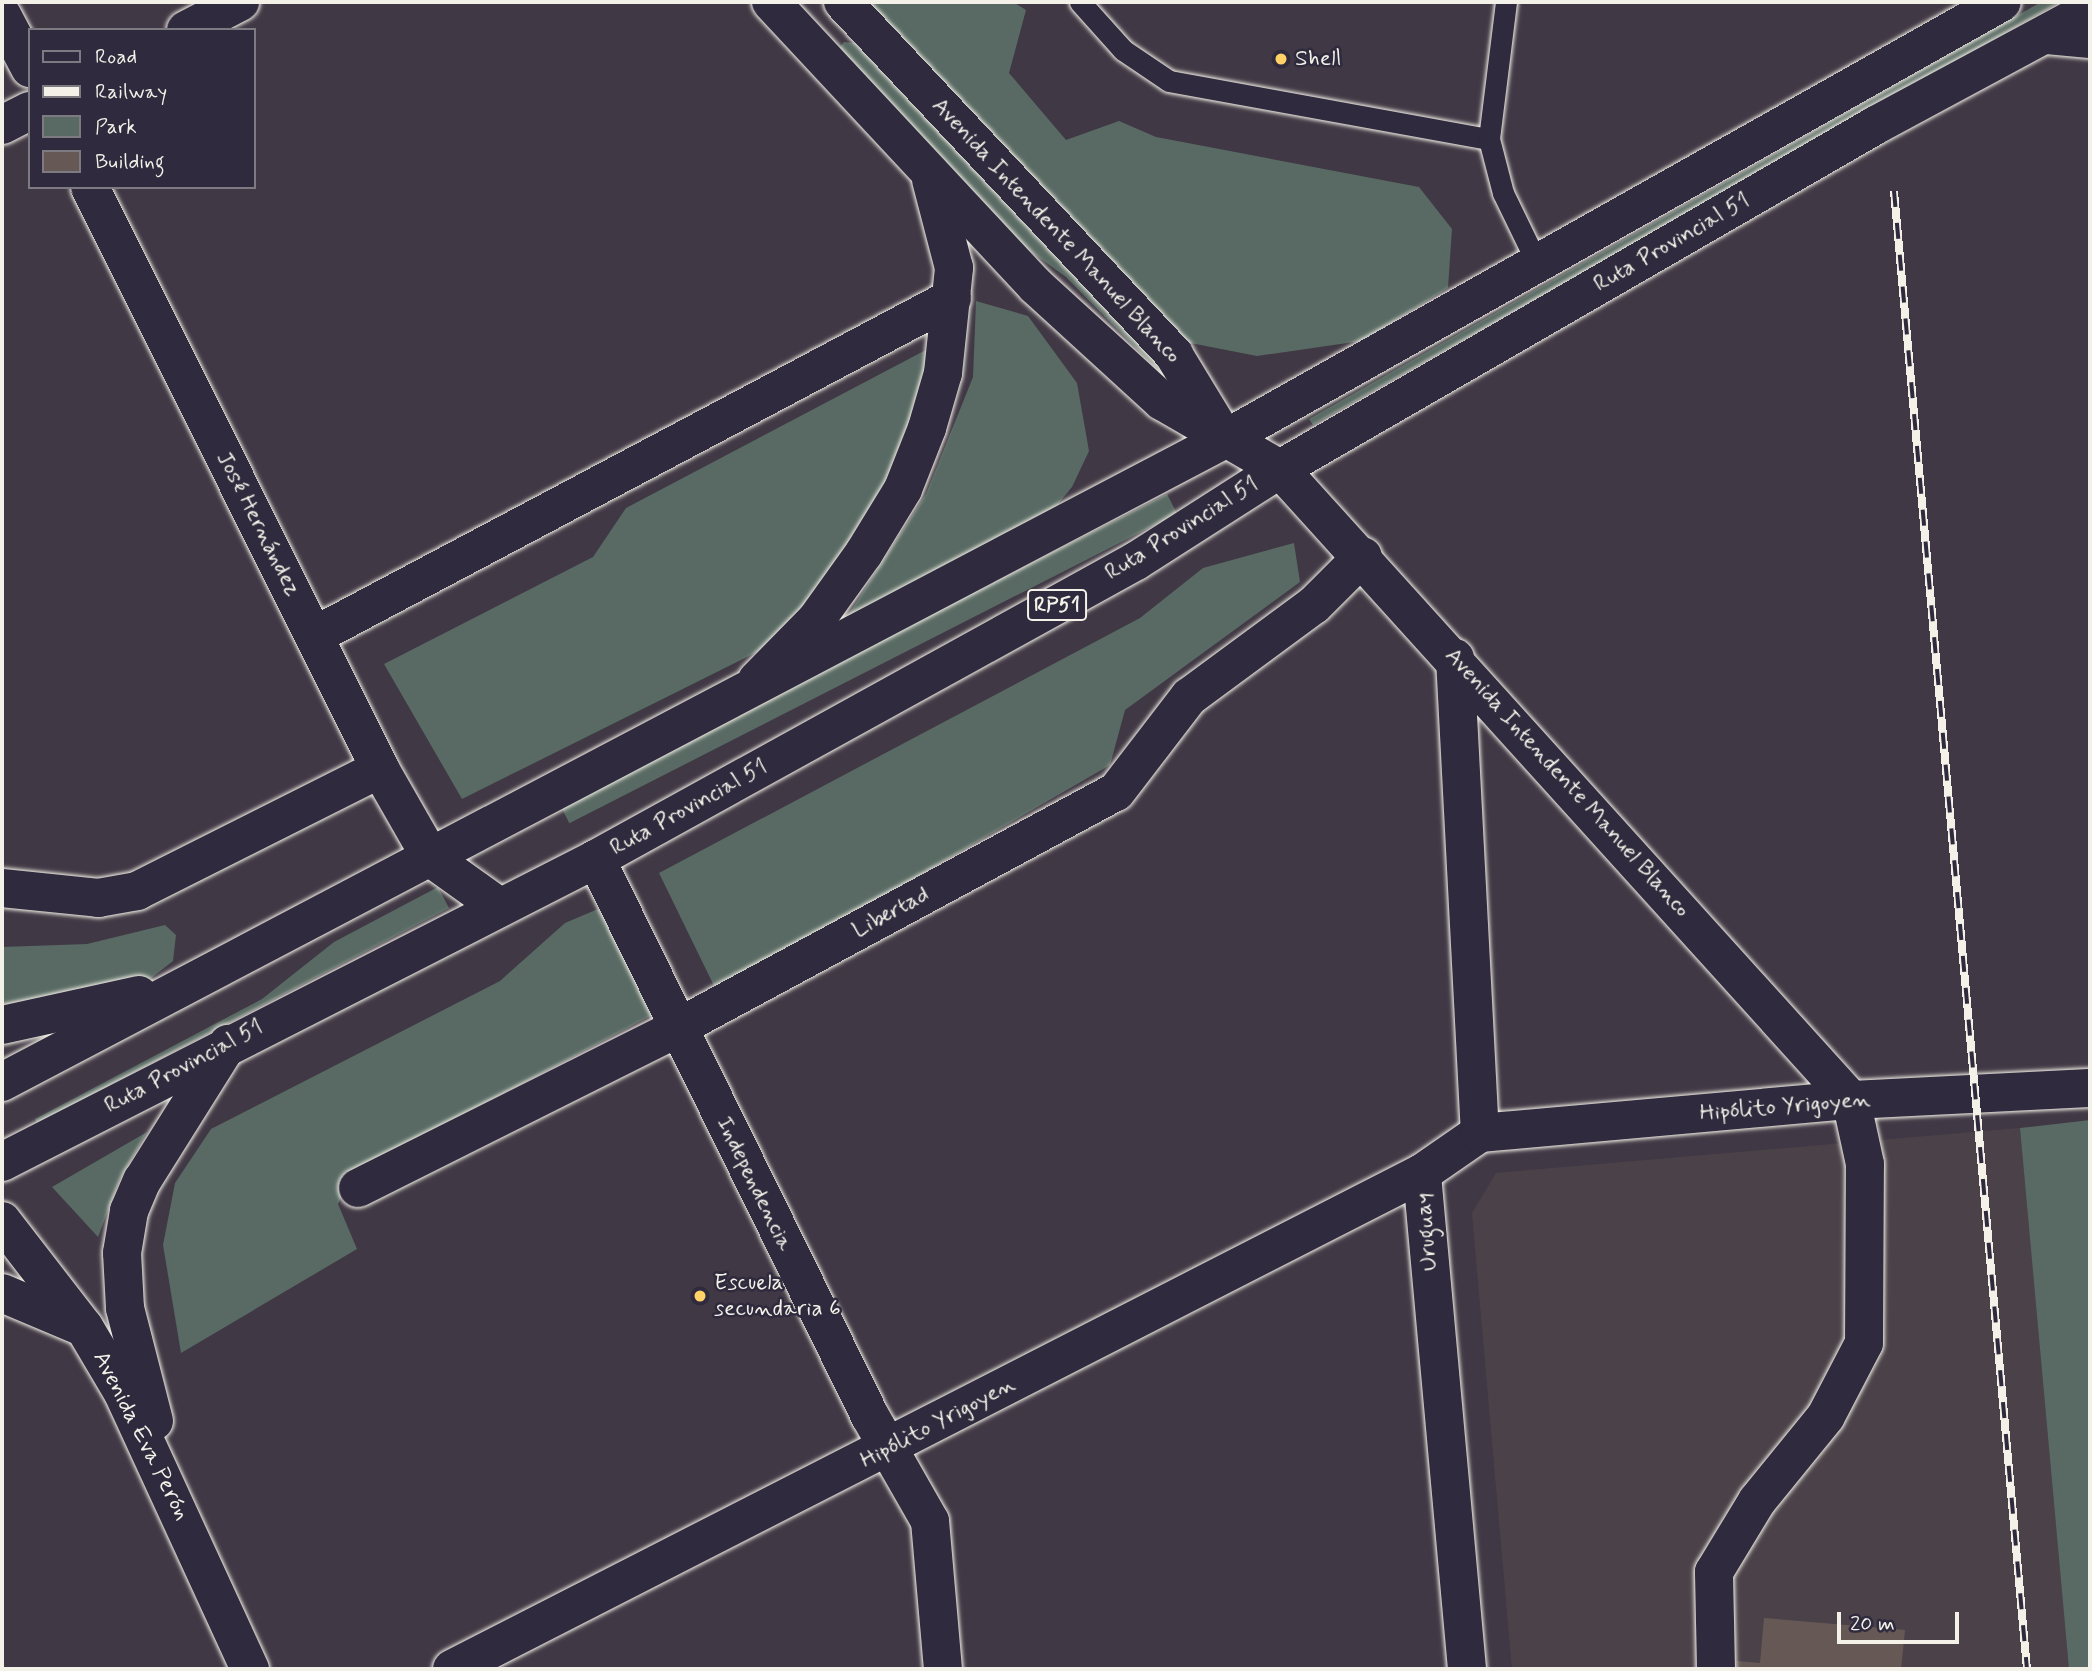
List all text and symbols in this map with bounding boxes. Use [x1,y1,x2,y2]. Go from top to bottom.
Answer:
legend [28,28,256,189]
text: Road [95,43,137,71]
place label: Shell [1295,45,1341,73]
marker: Shell [1273,51,1289,67]
text: Railway [95,78,167,106]
street label: Avenida Intendente Manuel Blanco [927,94,1185,368]
text: Park [95,113,137,141]
text: Building [95,148,165,176]
street label: Ruta Provincial 51 [1590,188,1754,298]
street label: José Hernández [210,447,306,601]
street label: Ruta Provincial 51 [1101,471,1263,587]
road number: RP51 [1026,588,1088,622]
street label: Avenida Intendente Manuel Blanco [1440,644,1694,922]
street label: Ruta Provincial 51 [606,754,772,862]
street label: Libertad [848,881,934,945]
street label: Ruta Provincial 51 [101,1014,267,1120]
street label: Hipólito Yrigoyen [1700,1086,1870,1128]
street label: Independencia [710,1112,798,1256]
street label: Uruguay [1410,1192,1444,1272]
place label: Escuela secundaria 6 [714,1269,841,1323]
marker: Escuela secundaria 6 [692,1288,708,1304]
street label: Avenida Eva Perón [88,1350,194,1522]
street label: Hipólito Yrigoyen [857,1371,1019,1475]
scale bar [1840,1598,1962,1642]
text: 20 m [1850,1610,1895,1638]

